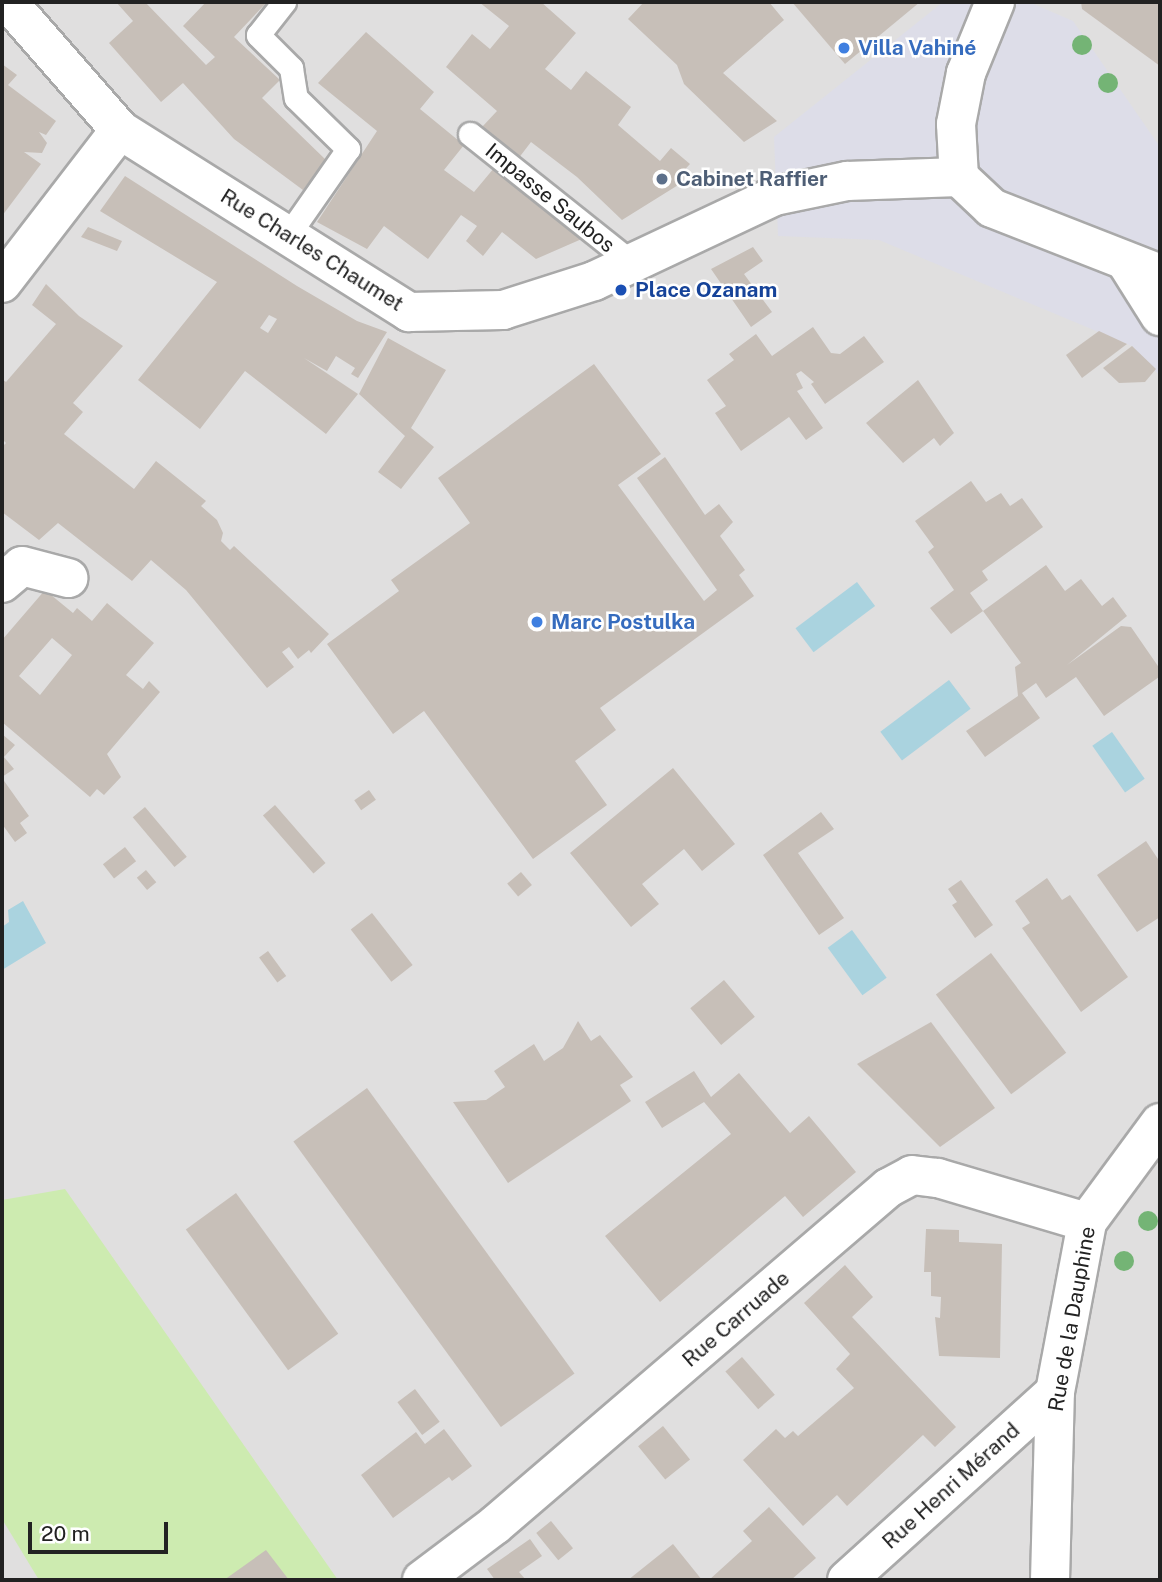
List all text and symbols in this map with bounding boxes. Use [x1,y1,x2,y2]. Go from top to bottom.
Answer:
place label: Villa Vahiné [858,35,977,61]
marker: Villa Vahiné [836,40,852,56]
street label: Impasse Saubos [480,138,620,258]
place label: Cabinet Raffier [676,166,828,192]
marker: Cabinet Raffier [654,171,670,187]
street label: Rue Charles Chaumet [216,183,408,317]
place label: Place Ozanam [635,277,777,303]
marker: Place Ozanam [613,282,629,298]
place label: Marc Postulka [551,609,695,635]
marker: Marc Postulka [529,614,545,630]
street label: Rue de la Dauphine [1043,1224,1101,1414]
street label: Rue Carruade [677,1266,795,1372]
street label: Rue Henri Mérand [877,1418,1025,1554]
scale bar [32,1508,172,1552]
text: 20 m [41,1521,90,1546]

